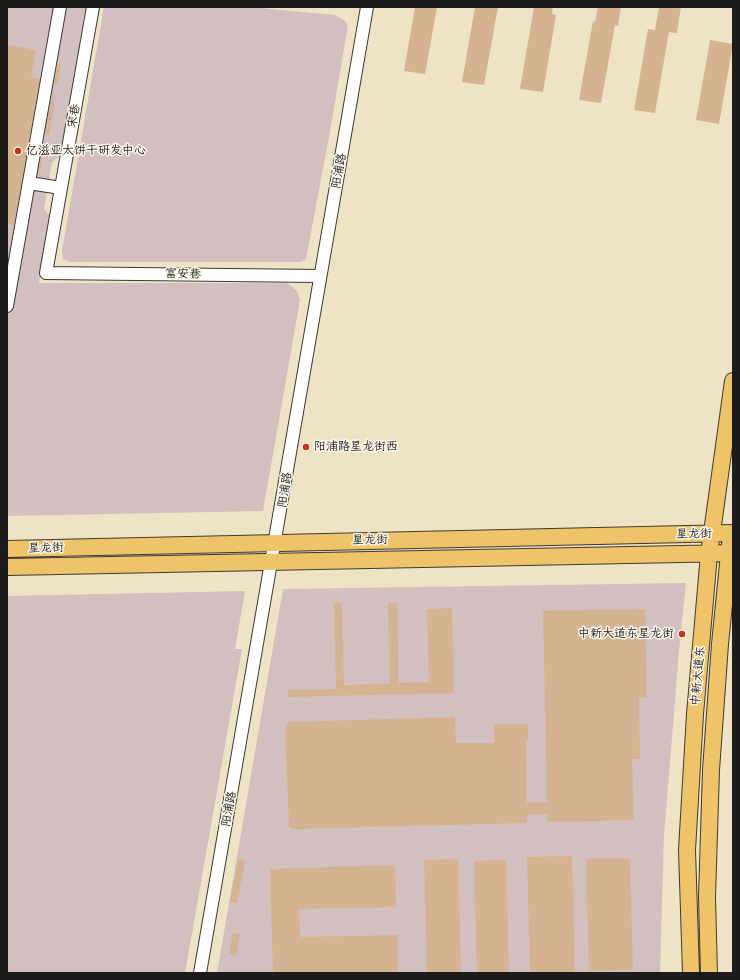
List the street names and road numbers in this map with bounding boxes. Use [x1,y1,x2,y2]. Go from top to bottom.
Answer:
street label: 宋巷 [65,103,83,129]
street label: 阳浦路 [329,152,349,190]
street label: 富安巷 [165,266,201,282]
street label: 阳浦路 [275,471,295,509]
street label: 星龙街 [676,526,712,542]
street label: 星龙街 [352,532,388,548]
street label: 星龙街 [28,540,64,556]
street label: 中新大道东 [688,645,708,707]
street label: 阳浦路 [219,790,239,828]

